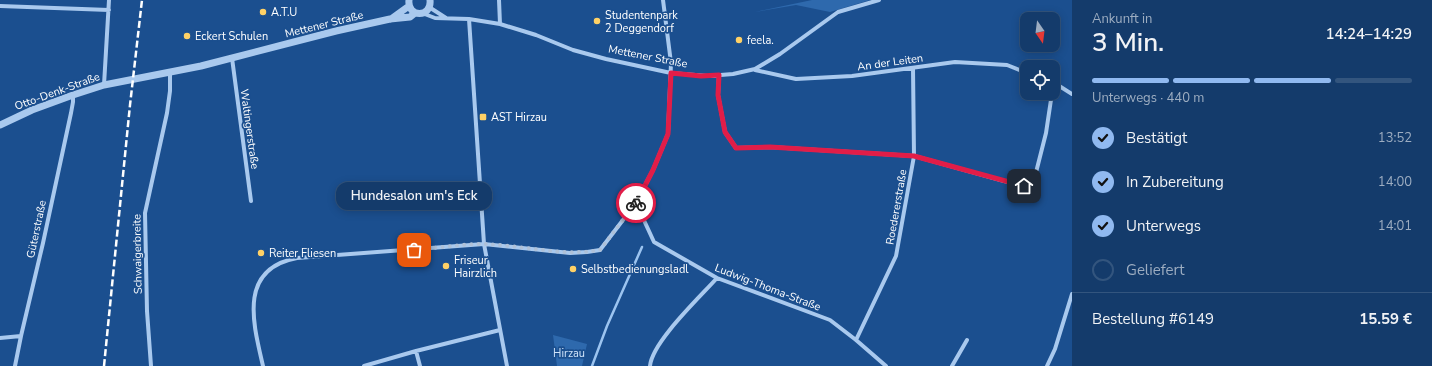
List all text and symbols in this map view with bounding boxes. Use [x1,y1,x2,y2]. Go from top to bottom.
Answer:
place label: A.T.U [271,5,297,20]
marker: A.T.U [258,7,268,17]
street label: Mettener Straße [283,7,365,41]
place label: Studentenpark 2 Deggendorf [605,8,678,36]
text: Ankunft in [1092,10,1152,28]
north arrow [1020,12,1060,52]
map controls [1020,12,1060,100]
marker: Studentenpark 2 Deggendorf [592,16,602,26]
text: 14:24–14:29 [1325,24,1412,44]
text: 3 Min. [1092,25,1164,60]
place label: Eckert Schulen [195,29,268,44]
marker: Eckert Schulen [182,31,192,41]
place label: feela. [747,33,774,48]
marker: feela. [734,35,744,45]
street label: Mettener Straße [607,41,689,72]
street label: An der Leiten [856,50,924,75]
button: locate [1020,60,1060,100]
street label: Otto-Denk-Straße [12,69,102,114]
street label: Waltingerstraße [236,88,263,170]
text: Unterwegs · 440 m [1092,89,1204,107]
place label: AST Hirzau [491,110,547,125]
marker: AST Hirzau [478,112,488,122]
icon: check [1092,127,1114,149]
text: Bestätigt [1126,128,1187,148]
text: 13:52 [1378,129,1412,147]
street label: Roedererstraße [882,168,911,246]
pin [1007,169,1041,203]
icon: check [1092,171,1114,193]
text: In Zubereitung [1126,172,1224,192]
text: 14:00 [1378,173,1412,191]
icon: home [1013,175,1035,197]
callout: Hundesalon um's Eck [336,182,492,210]
courier [616,183,656,223]
text: Hundesalon um's Eck [351,187,477,205]
icon: bike [625,192,647,214]
street label: Güterstraße [23,198,50,260]
street label: Schwaigerbreite [129,214,146,294]
icon: check [1092,215,1114,237]
text: Unterwegs [1126,216,1201,236]
text: 14:01 [1378,217,1412,235]
pin [397,233,431,267]
icon: bag [403,239,425,261]
place label: Reiter Fliesen [269,246,336,261]
marker: Reiter Fliesen [256,248,266,258]
place label: Friseur Hairzlich [454,253,497,281]
street label: Ludwig-Thoma-Straße [713,260,823,315]
text: Geliefert [1126,260,1185,280]
marker: Friseur Hairzlich [441,261,451,271]
place label: Selbstbedienungsladl [581,262,689,277]
marker: Selbstbedienungsladl [568,264,578,274]
text: Bestellung #6149 [1092,309,1214,329]
text: 15.59 € [1359,309,1412,329]
park label: Hirzau [553,346,585,361]

